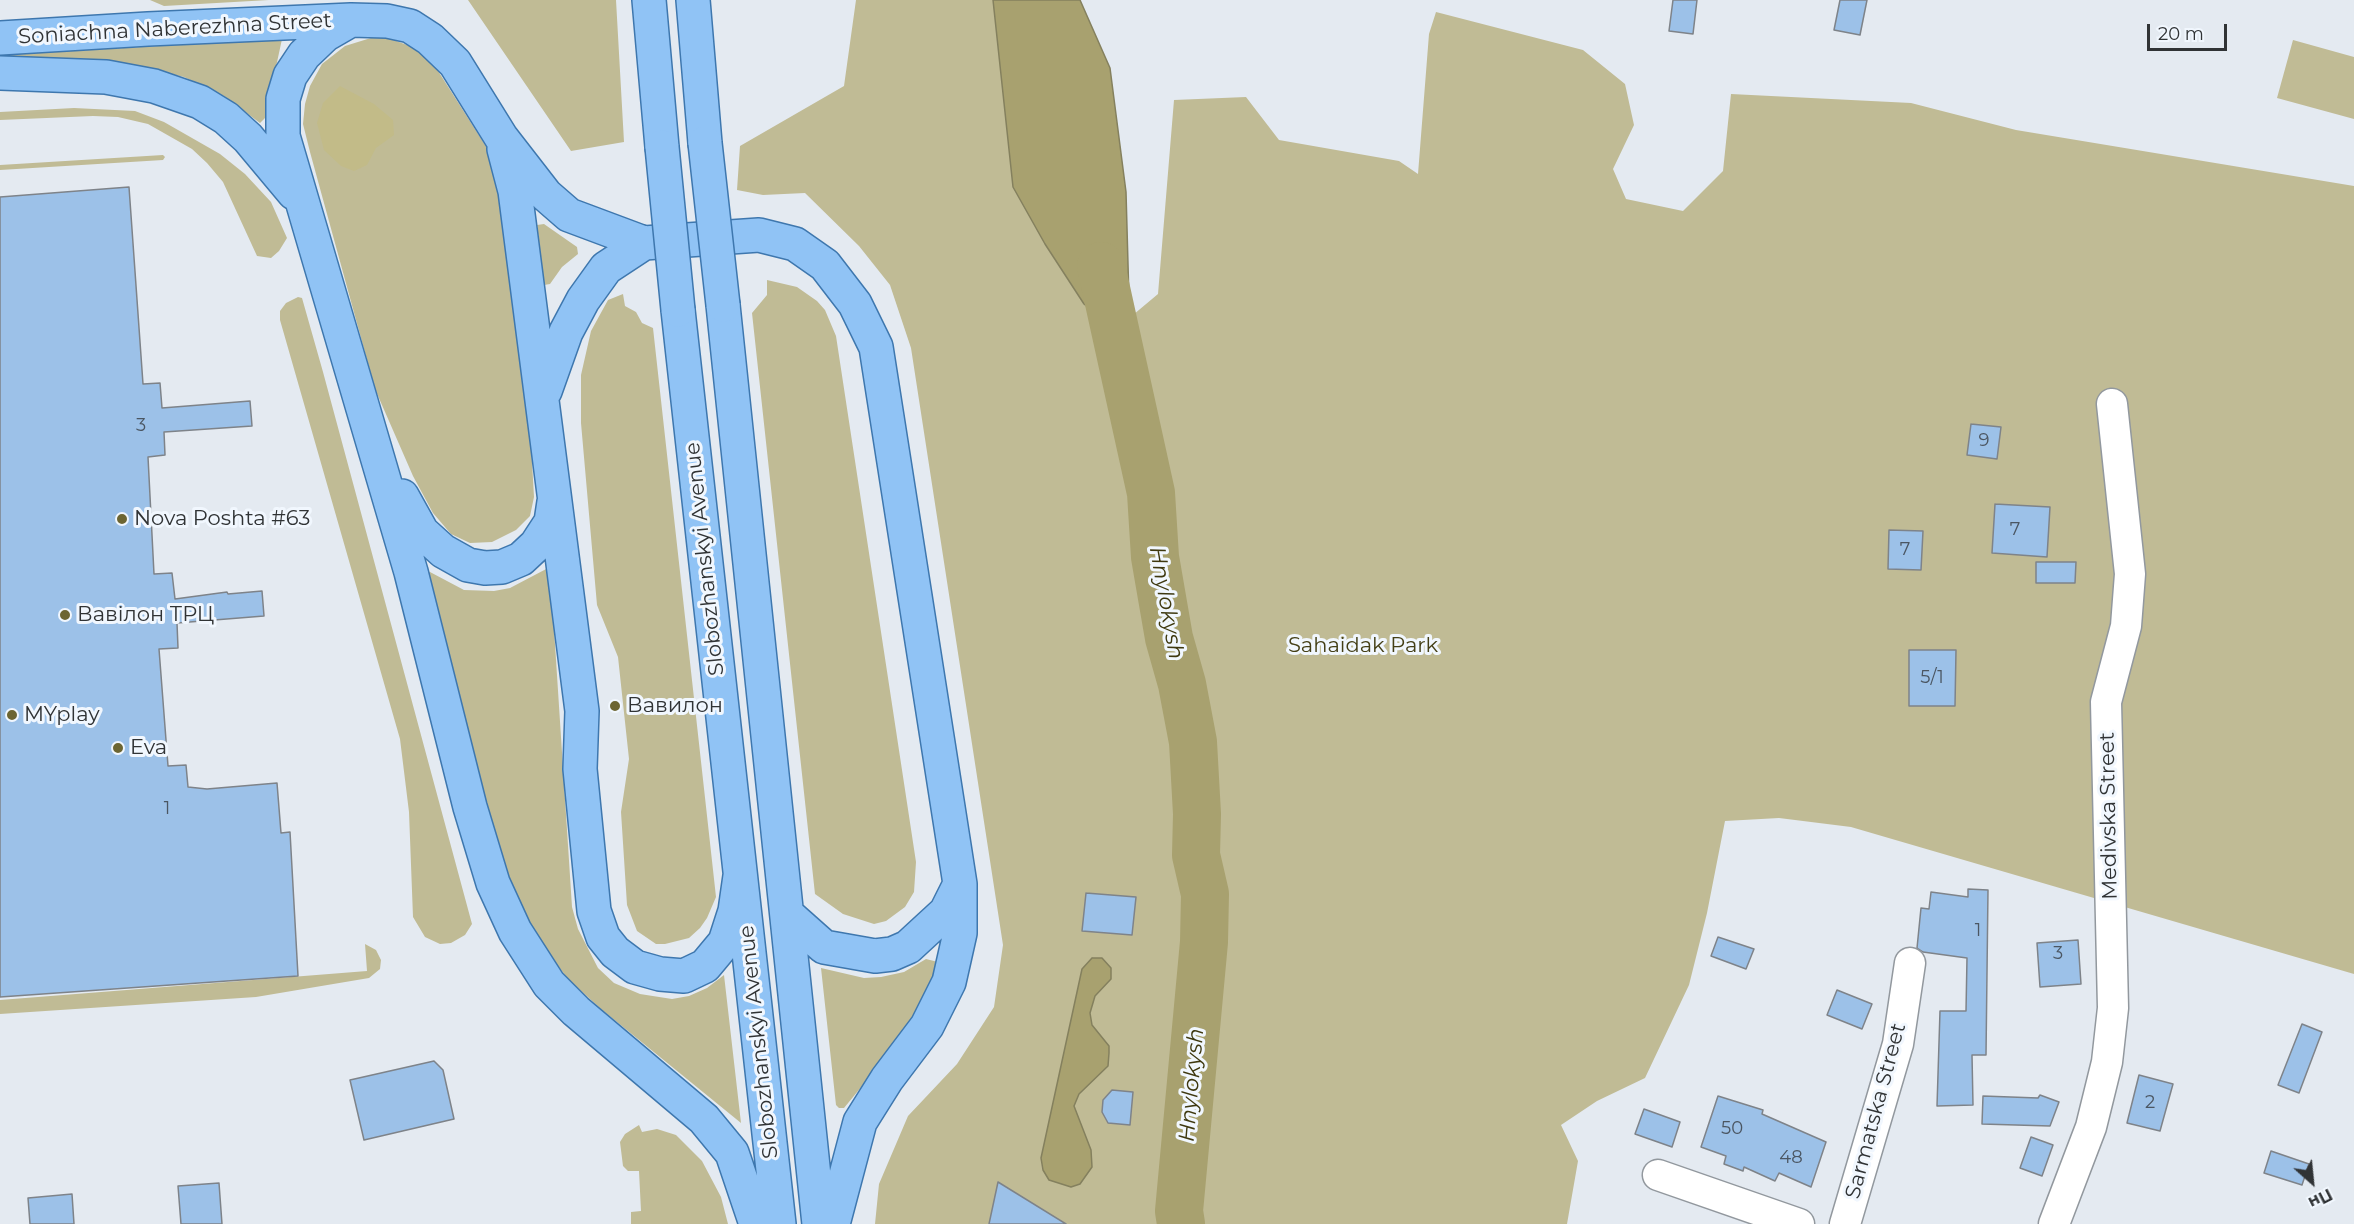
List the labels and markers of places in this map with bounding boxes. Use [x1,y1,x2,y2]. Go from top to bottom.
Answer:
place label: Nova Poshta #63 [134,506,310,532]
marker: Nova Poshta #63 [115,512,129,526]
place label: Вавілон ТРЦ [77,602,214,628]
marker: Вавілон ТРЦ [58,608,72,622]
place label: Вавилон [627,693,723,719]
marker: Вавилон [608,699,622,713]
place label: MYplay [24,702,100,728]
marker: MYplay [5,708,19,722]
place label: Eva [130,735,167,761]
marker: Eva [111,741,125,755]

